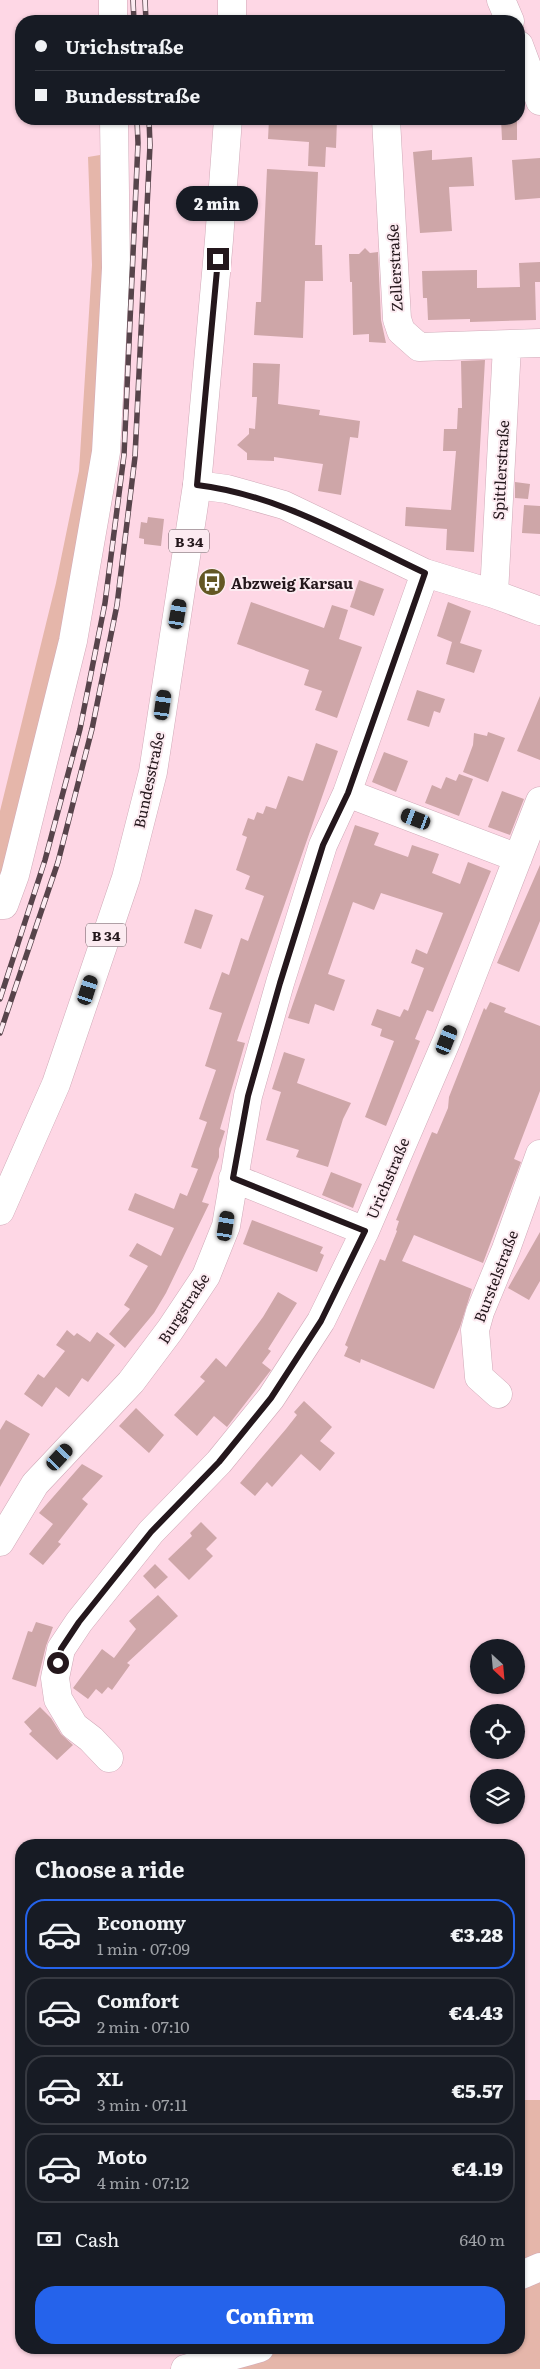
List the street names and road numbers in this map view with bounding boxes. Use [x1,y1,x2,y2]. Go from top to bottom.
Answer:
street label: Zellerstraße [380,223,408,312]
street label: Spittlerstraße [486,419,514,521]
road number: B 34 [169,530,209,552]
street label: Bundesstraße [127,729,169,830]
road number: B 34 [86,924,126,946]
street label: Urichstraße [359,1133,415,1222]
street label: Burstelstraße [467,1226,523,1325]
street label: Burgstraße [152,1268,215,1348]

